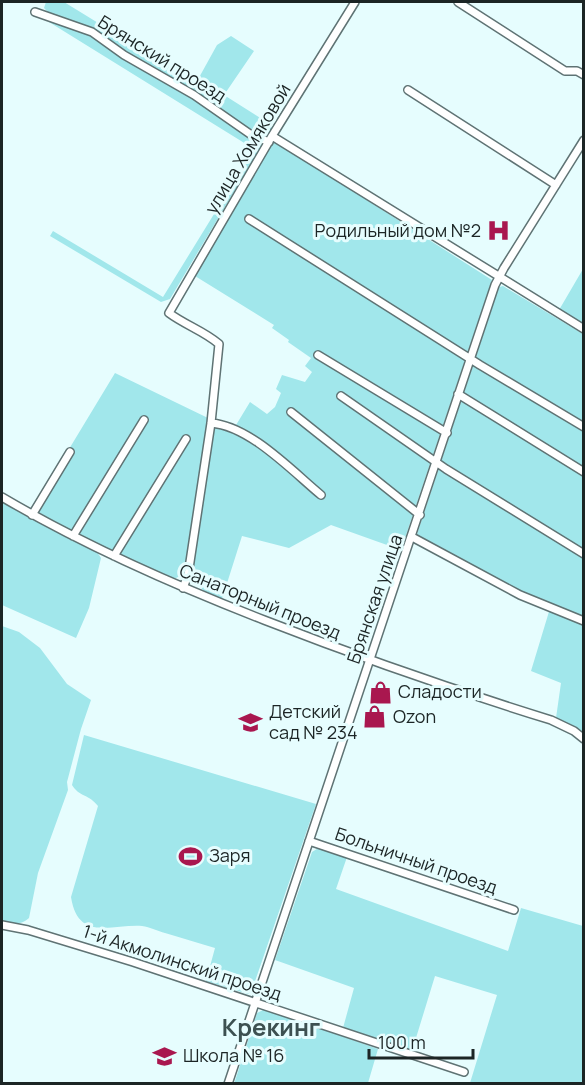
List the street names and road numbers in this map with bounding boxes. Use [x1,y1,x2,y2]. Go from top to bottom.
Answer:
street label: Брянский проезд [94,9,231,107]
street label: улица Хомяковой [199,79,296,218]
street label: Брянская улица [341,531,407,667]
street label: Санаторный проезд [176,558,345,644]
street label: Больничный проезд [332,821,501,899]
street label: 1-й Акмолинский проезд [80,919,285,1006]

